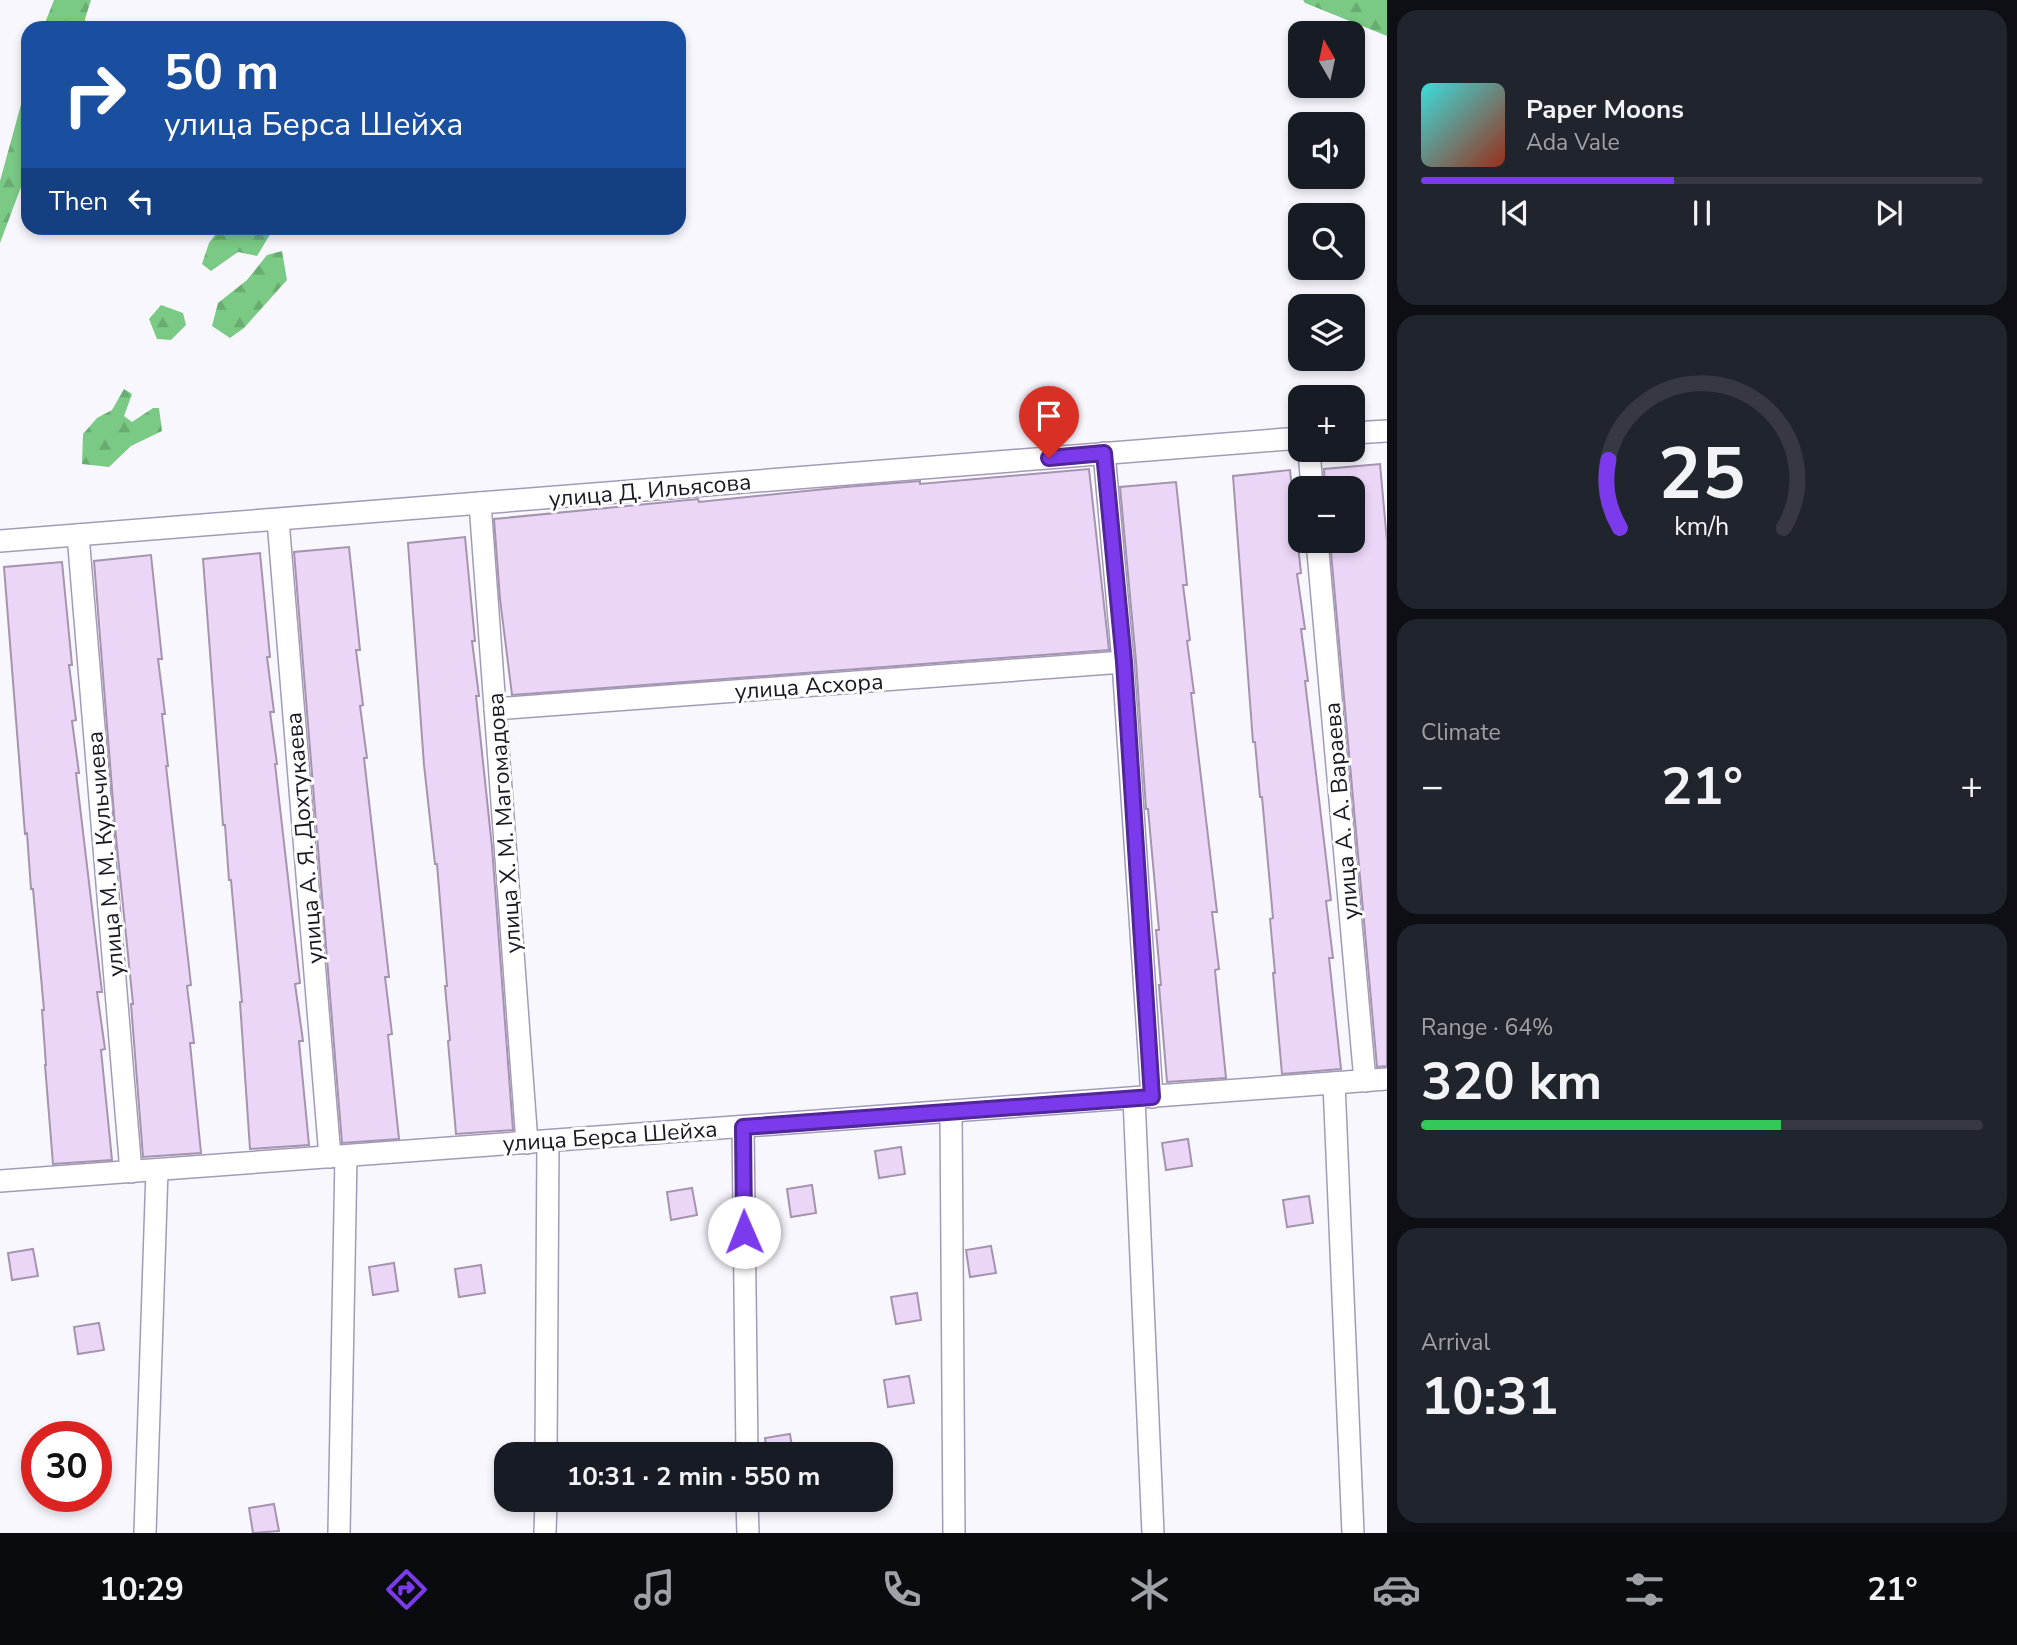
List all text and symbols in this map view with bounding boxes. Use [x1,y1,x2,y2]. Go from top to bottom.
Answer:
north arrow [1288,21,1365,98]
map controls [1288,21,1365,553]
text: 50 m [164,39,279,106]
icon: right [49,49,140,140]
text: Paper Moons [1526,92,1684,127]
text: улица Берса Шейха [164,103,463,146]
button: sound [1288,112,1365,189]
text: Ada Vale [1526,127,1620,158]
icon: left [122,182,160,220]
text: Then [49,184,108,219]
icon: previous [1496,194,1534,232]
icon: pause [1683,194,1721,232]
icon: next [1870,194,1908,232]
button: search [1288,203,1365,280]
button: layers [1288,294,1365,371]
button: + [1288,385,1365,462]
pin [1019,386,1079,458]
icon: arrive [1030,397,1068,435]
text: 25 [1658,424,1746,524]
street label: улица Д. Ильясова [547,466,753,515]
button: − [1288,476,1365,553]
text: km/h [1674,510,1730,544]
street label: улица Асхора [734,666,884,707]
street label: улица Х. М. Магомадова [480,691,529,954]
street label: улица А. А. Вараева [1317,701,1366,921]
street label: улица А. Я. Дохтукаева [278,711,331,965]
text: Climate [1421,717,1501,748]
street label: улица М. М. Кульчиева [79,730,132,978]
text: 21° [1661,751,1743,822]
text: − [1421,761,1444,812]
text: + [1960,761,1983,812]
text: Range · 64% [1421,1012,1553,1043]
text: 320 km [1421,1046,1602,1117]
street label: улица Берса Шейха [502,1114,718,1159]
position arrow [707,1195,781,1269]
text: Arrival [1421,1327,1490,1358]
text: 10:31 [1421,1361,1559,1432]
speed limit sign: 30 [21,1421,112,1512]
text: 10:31 · 2 min · 550 m [567,1459,820,1494]
icon: directions [382,1565,431,1614]
icon: music [630,1565,679,1614]
icon: phone [877,1565,926,1614]
icon: climate [1125,1565,1174,1614]
icon: car [1372,1565,1421,1614]
icon: filters [1620,1565,1669,1614]
text: 10:29 [99,1568,184,1611]
text: 21° [1867,1568,1918,1611]

